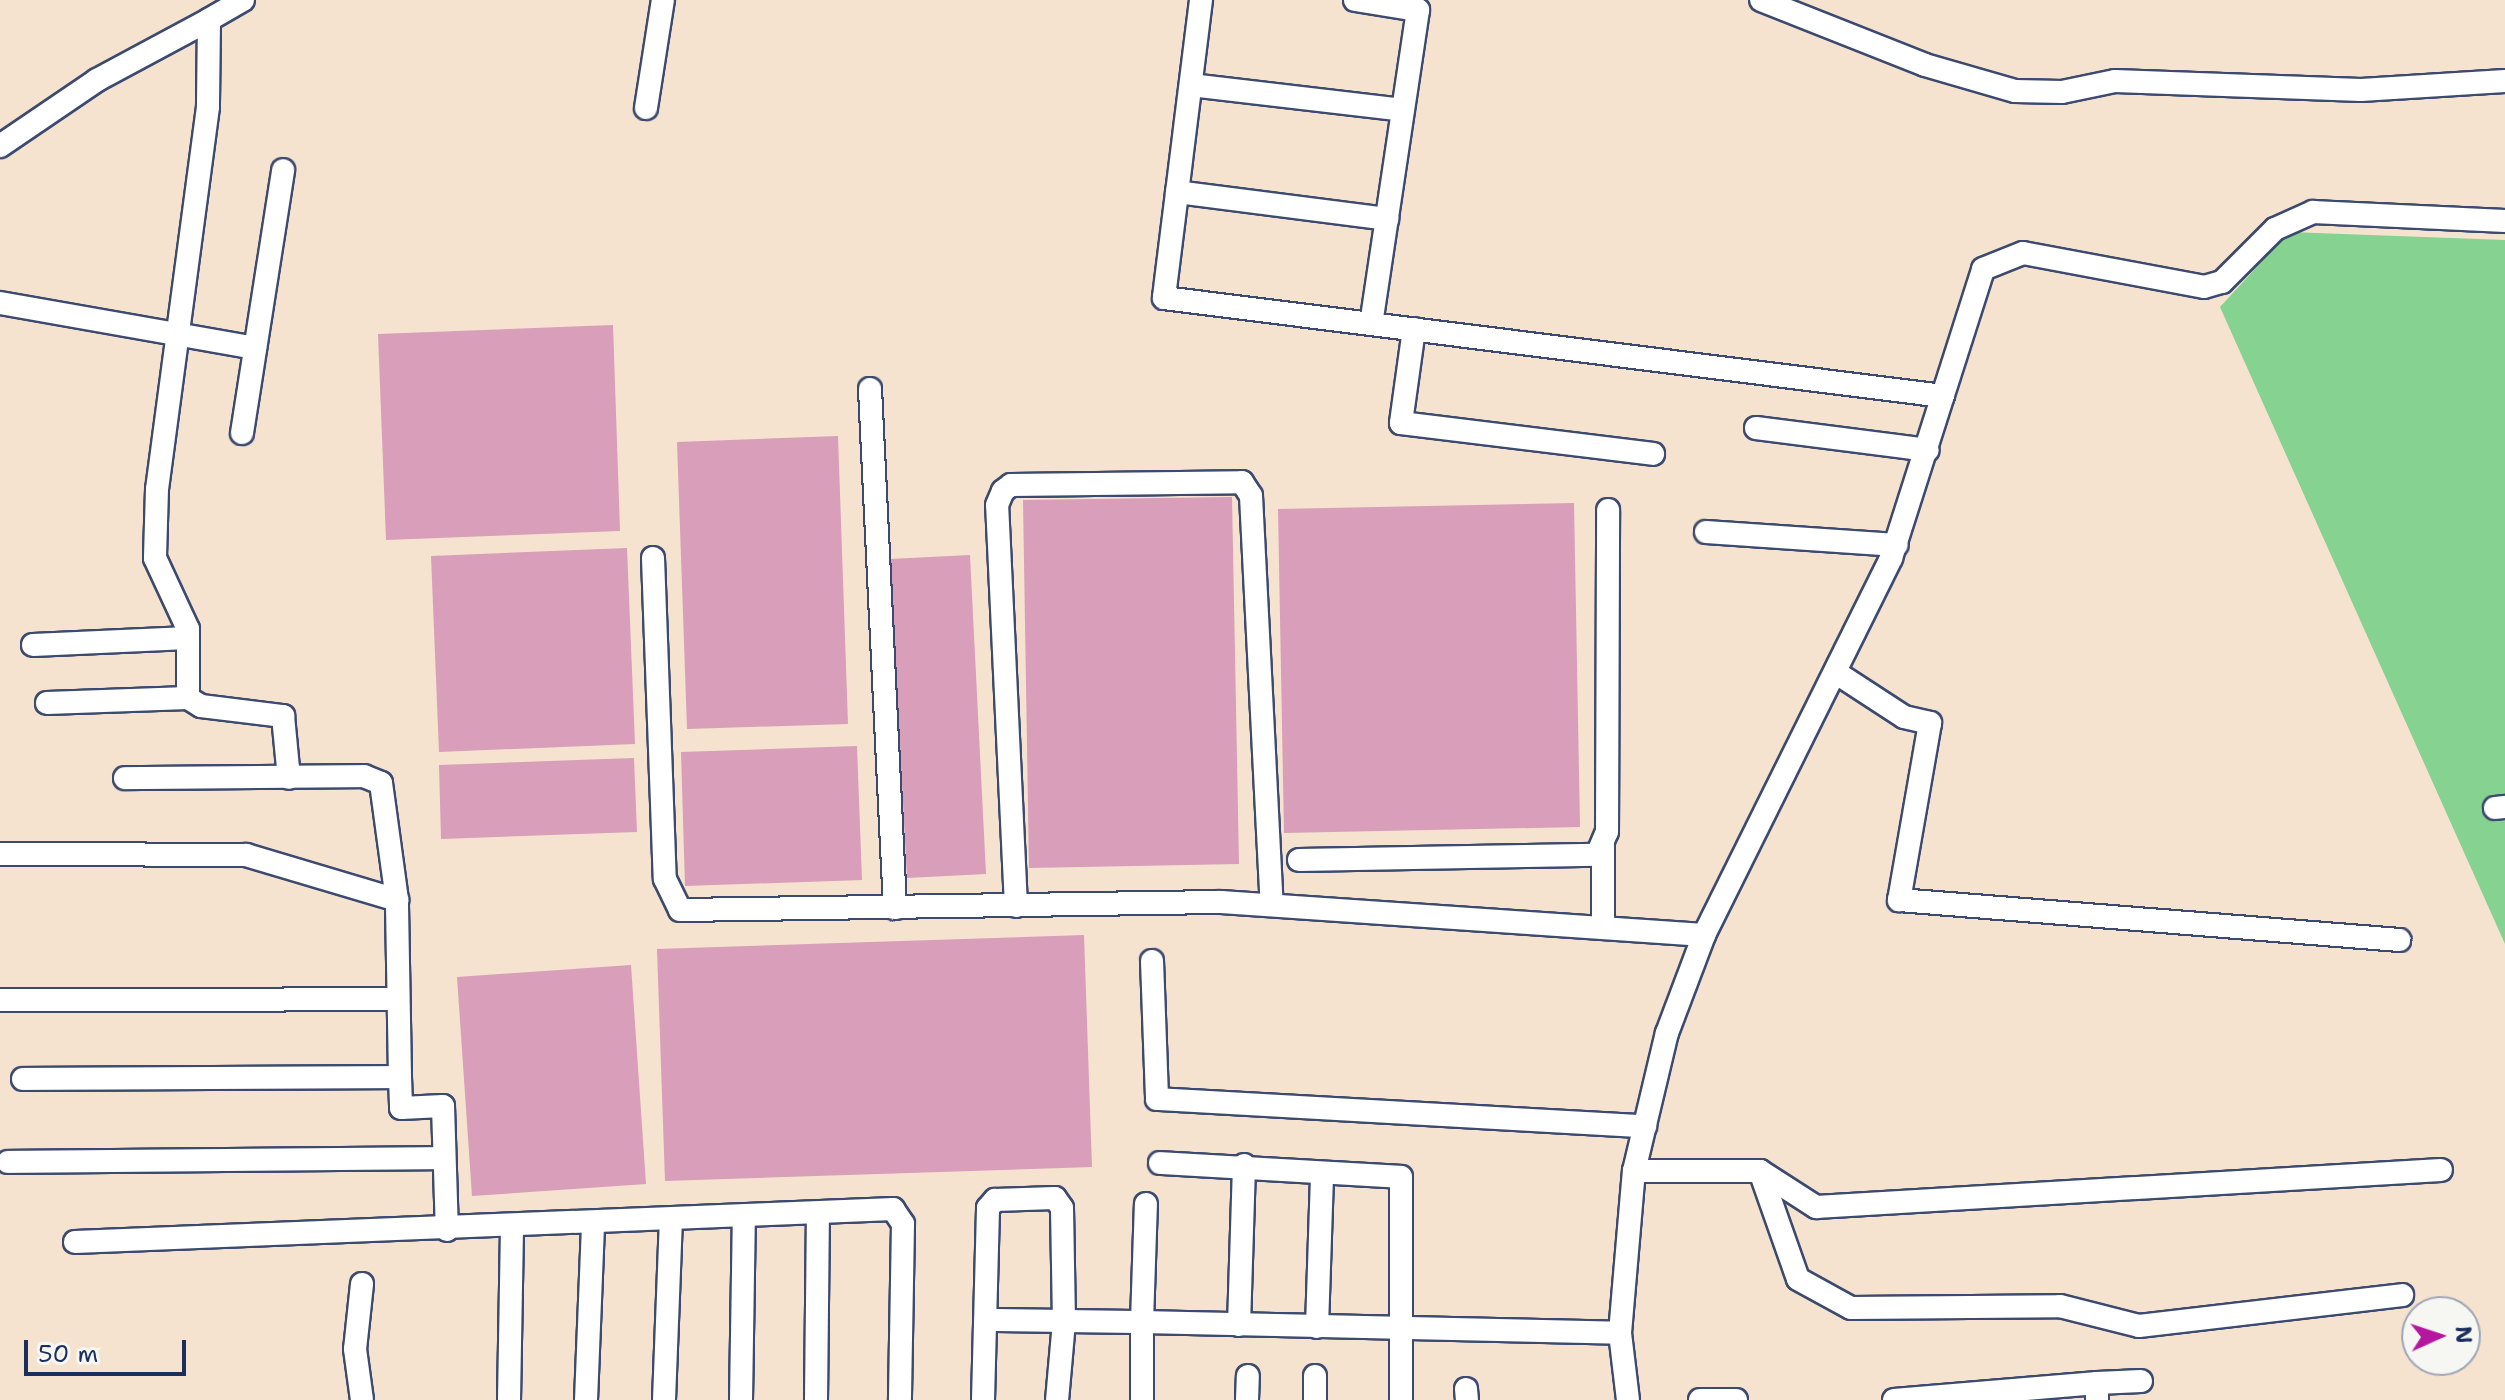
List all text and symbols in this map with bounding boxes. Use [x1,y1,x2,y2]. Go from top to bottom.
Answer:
north arrow [2401,1296,2481,1376]
scale bar [28,1324,190,1374]
text: N [2449,1325,2478,1344]
text: 50 m [38,1338,98,1370]

